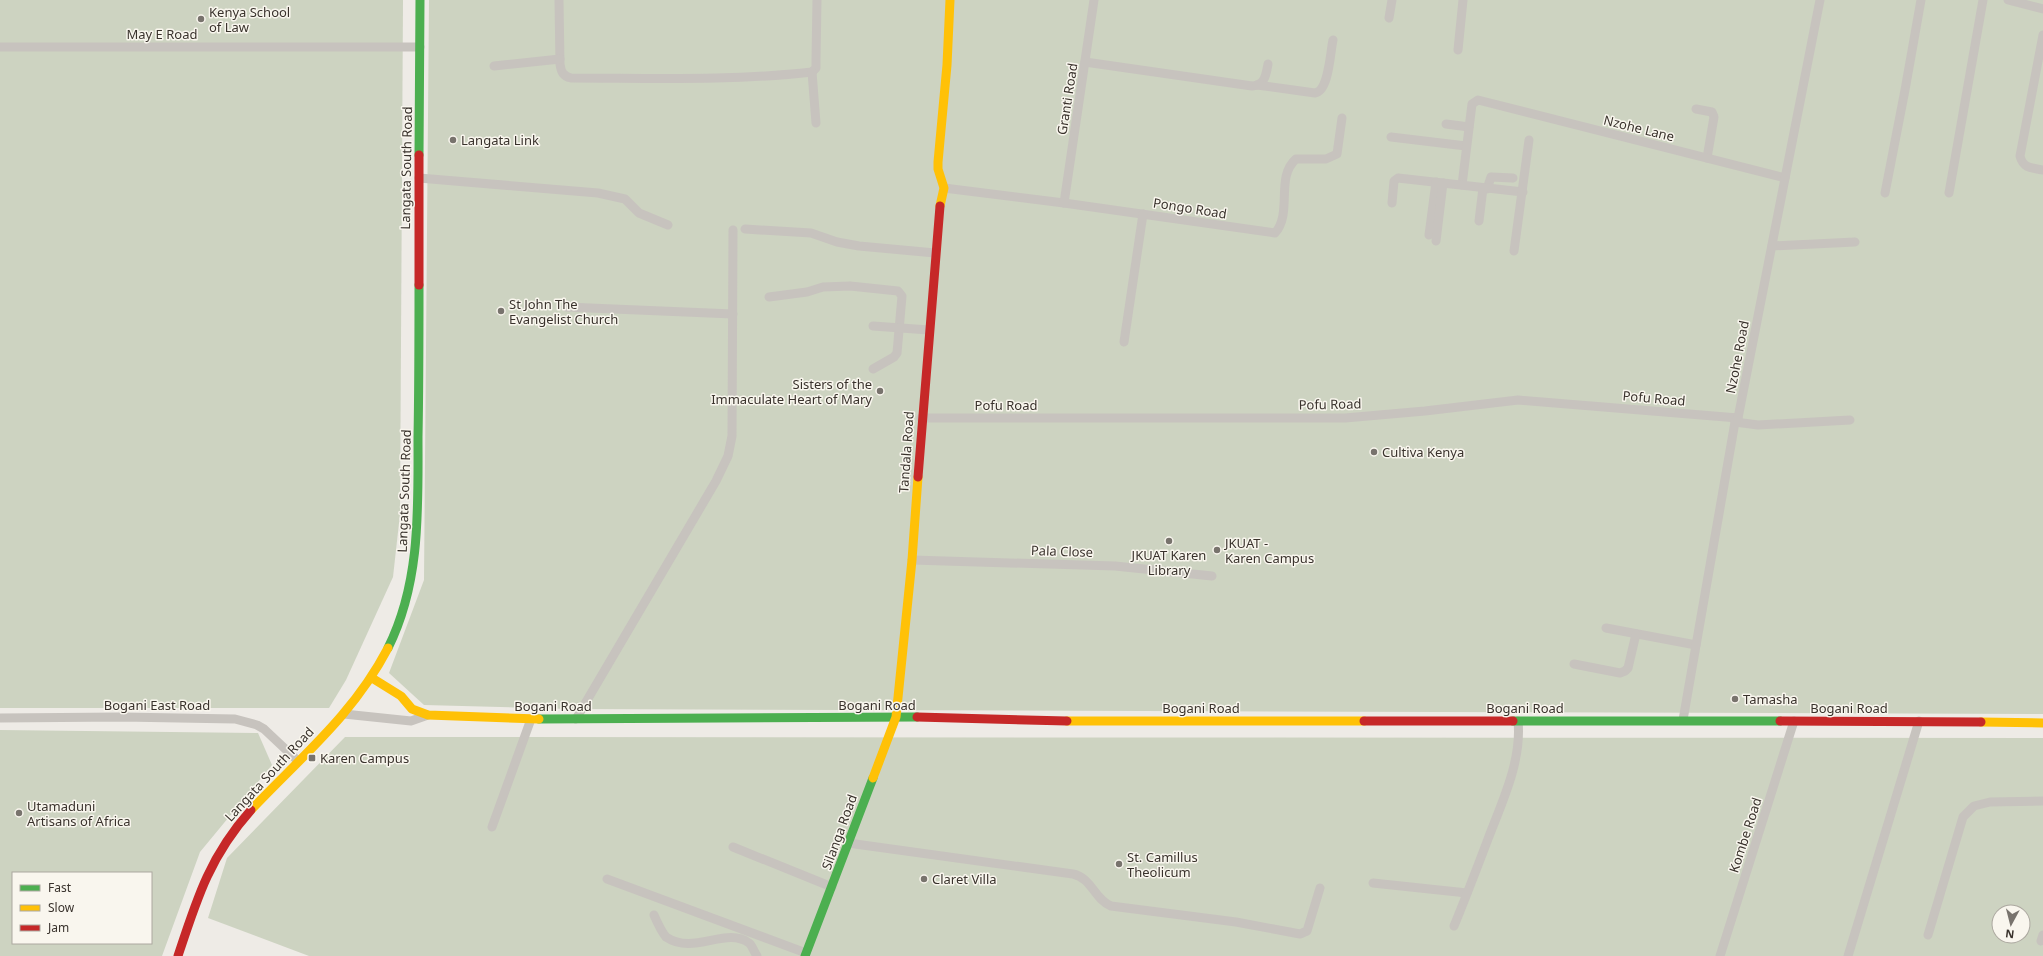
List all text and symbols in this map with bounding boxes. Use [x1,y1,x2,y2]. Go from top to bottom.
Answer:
place label: Kenya School of Law [209,3,290,36]
marker: Kenya School of Law [196,14,206,24]
street label: May E Road [127,25,197,43]
street label: Granti Road [1052,62,1082,136]
street label: Langata South Road [396,106,416,230]
street label: Nzohe Lane [1602,111,1676,145]
place label: Langata Link [461,131,539,149]
marker: Langata Link [448,135,458,145]
street label: Pongo Road [1152,193,1228,223]
place label: St John The Evangelist Church [509,295,618,328]
marker: St John The Evangelist Church [496,306,506,316]
street label: Nzohe Road [1721,319,1753,395]
place label: Sisters of the Immaculate Heart of Mary [711,375,872,408]
marker: Sisters of the Immaculate Heart of Mary [875,386,885,396]
street label: Pofu Road [1622,386,1686,410]
street label: Pofu Road [1298,394,1362,414]
street label: Pofu Road [975,396,1037,414]
street label: Tandala Road [894,410,918,494]
street label: Langata South Road [393,429,415,553]
place label: Cultiva Kenya [1382,443,1464,461]
marker: Cultiva Kenya [1369,447,1379,457]
place label: JKUAT - Karen Campus [1223,534,1314,567]
marker: JKUAT Karen Library [1164,536,1174,546]
street label: Pala Close [1031,541,1093,561]
marker: JKUAT - Karen Campus [1212,545,1222,555]
place label: JKUAT Karen Library [1130,546,1206,579]
place label: Tamasha [1743,690,1797,708]
marker: Tamasha [1730,694,1740,704]
street label: Bogani East Road [104,696,210,714]
street label: Bogani Road [838,696,916,714]
street label: Bogani Road [514,697,592,715]
street label: Bogani Road [1162,699,1240,717]
street label: Bogani Road [1486,699,1564,717]
street label: Bogani Road [1810,699,1888,717]
street label: Langata South Road [220,723,318,825]
place label: Karen Campus [320,749,409,767]
marker: Karen Campus [307,753,317,763]
street label: Silanga Road [817,792,861,872]
street label: Kombe Road [1724,795,1766,875]
place label: Utamaduni Artisans of Africa [27,797,131,830]
marker: Utamaduni Artisans of Africa [14,808,24,818]
place label: St. Camillus Theolicum [1127,848,1198,881]
marker: St. Camillus Theolicum [1114,859,1124,869]
place label: Claret Villa [932,870,997,888]
legend [12,872,152,944]
marker: Claret Villa [919,874,929,884]
text: Fast [48,879,72,896]
text: Slow [48,899,75,916]
north arrow [1991,904,2031,944]
text: Jam [47,919,69,936]
text: N [2004,926,2015,942]

